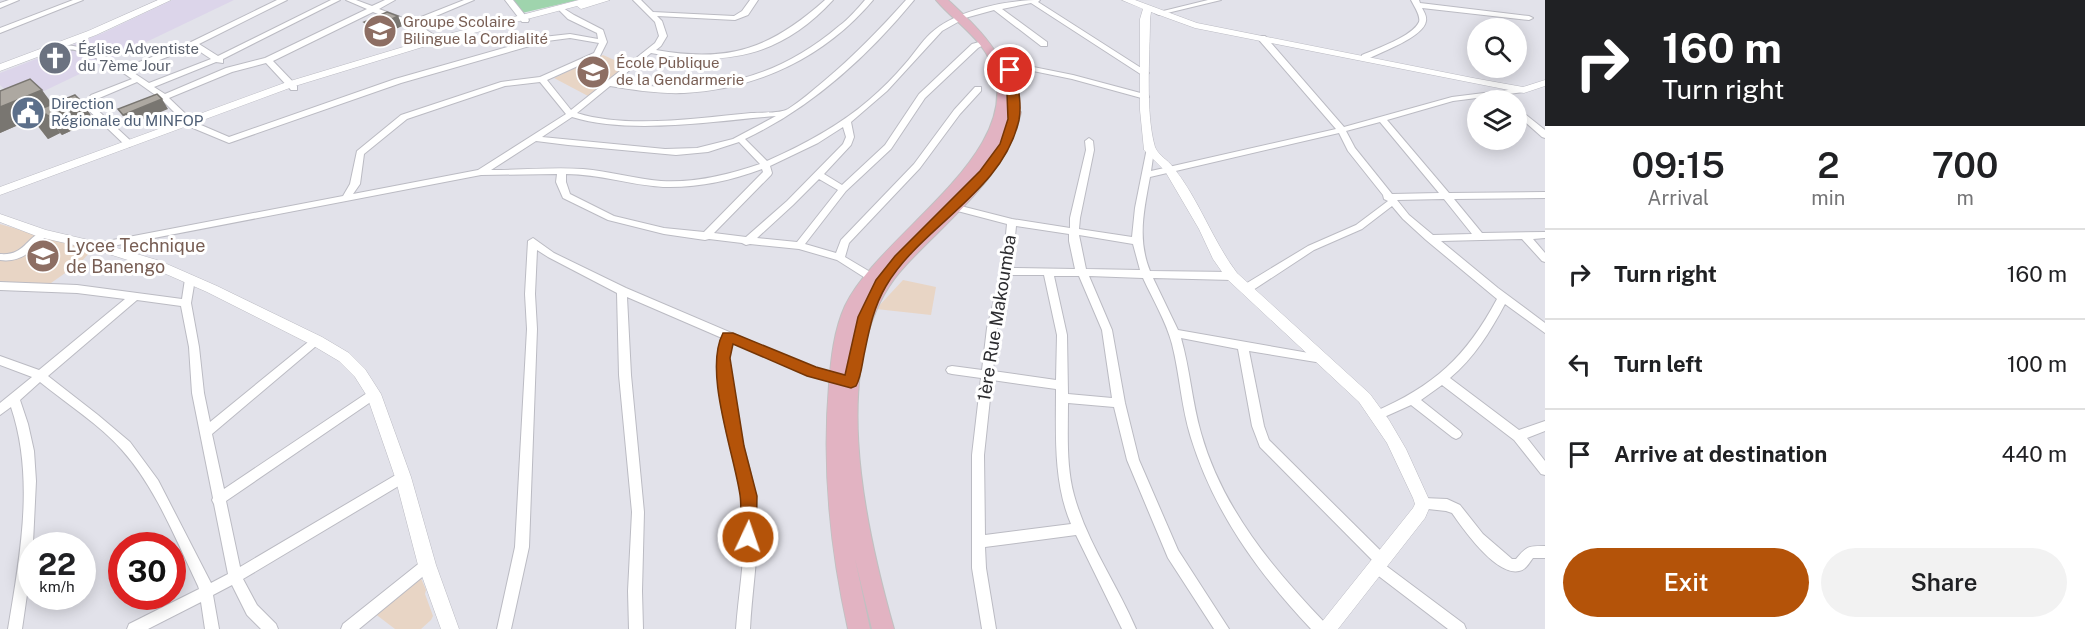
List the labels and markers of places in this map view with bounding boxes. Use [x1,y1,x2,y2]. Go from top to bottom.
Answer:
school or university icon: Groupe Scolaire Bilingue la Cordialité [362,13,398,49]
place label: Groupe Scolaire Bilingue la Cordialité [403,13,548,47]
church icon: Église Adventiste du 7ème Jour [37,40,73,76]
place label: Église Adventiste du 7ème Jour [78,40,199,74]
pin [984,44,1035,95]
school or university icon: École Publique de la Gendarmerie [575,54,611,90]
place label: École Publique de la Gendarmerie [616,54,744,88]
public building icon: Direction Régionale du MINFOP [10,95,46,131]
place label: Direction Régionale du MINFOP [51,95,204,129]
place label: Lycee Technique de Banengo [66,235,205,277]
school or university icon: Lycee Technique de Banengo [25,238,61,274]

